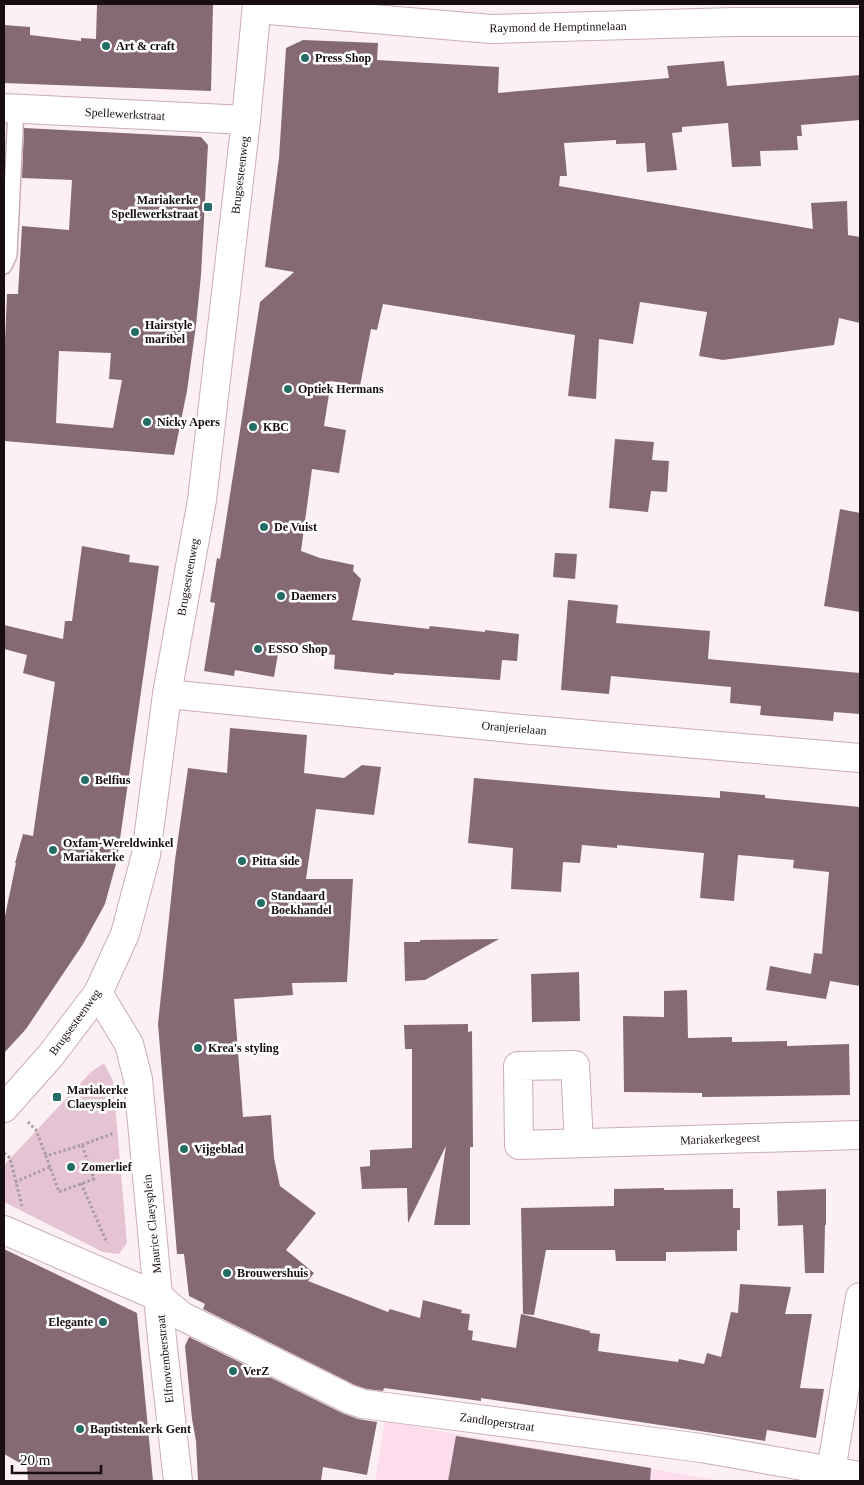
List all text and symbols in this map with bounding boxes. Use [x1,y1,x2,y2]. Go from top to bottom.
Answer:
street label: Raymond de Hemptinnelaan [489,19,627,35]
place label: Art & craft [116,39,175,53]
marker: Art & craft [100,40,112,52]
place label: Press Shop [315,51,371,65]
marker: Press Shop [299,52,311,64]
street label: Spellewerkstraat [85,105,166,123]
street label: Brugsesteenweg [228,135,252,215]
place label: Mariakerke Spellewerkstraat [111,193,199,221]
marker: Mariakerke Spellewerkstraat [202,201,214,213]
place label: Hairstyle maribel [145,318,193,346]
marker: Hairstyle maribel [129,326,141,338]
place label: Optiek Hermans [298,382,384,396]
marker: Optiek Hermans [282,383,294,395]
place label: Nicky Apers [157,415,220,429]
marker: Nicky Apers [141,416,153,428]
place label: KBC [263,420,289,434]
marker: KBC [247,421,259,433]
place label: De Vuist [274,520,317,534]
marker: De Vuist [258,521,270,533]
street label: Brugsesteenweg [174,537,202,617]
place label: Daemers [291,589,337,603]
marker: Daemers [275,590,287,602]
place label: ESSO Shop [268,642,328,656]
marker: ESSO Shop [252,643,264,655]
street label: Oranjerielaan [481,718,547,738]
place label: Belfius [95,773,131,787]
marker: Belfius [79,774,91,786]
place label: Oxfam-Wereldwinkel Mariakerke [63,836,174,864]
marker: Oxfam-Wereldwinkel Mariakerke [47,844,59,856]
place label: Pitta side [252,854,300,868]
marker: Pitta side [236,855,248,867]
place label: Standaard Boekhandel [271,889,332,917]
marker: Standaard Boekhandel [255,897,267,909]
street label: Brugsesteenweg [46,986,104,1058]
place label: Krea's styling [208,1041,279,1055]
marker: Krea's styling [192,1042,204,1054]
place label: Mariakerke Claeysplein [67,1083,129,1111]
marker: Mariakerke Claeysplein [51,1091,63,1103]
street label: Mariakerkegeest [680,1131,761,1147]
place label: Vijgeblad [194,1142,244,1156]
marker: Vijgeblad [178,1143,190,1155]
place label: Zomerlief [81,1160,133,1174]
marker: Zomerlief [65,1161,77,1173]
street label: Maurice Claeysplein [140,1174,164,1274]
place label: Brouwershuis [237,1266,308,1280]
marker: Brouwershuis [221,1267,233,1279]
street label: Elfnovemberstraat [153,1314,177,1404]
place label: Elegante [48,1315,94,1329]
marker: Elegante [97,1316,109,1328]
place label: VerZ [243,1364,269,1378]
marker: VerZ [227,1365,239,1377]
street label: Zandloperstraat [459,1410,536,1434]
place label: Baptistenkerk Gent [90,1422,191,1436]
marker: Baptistenkerk Gent [74,1423,86,1435]
scale bar [12,1442,101,1474]
text: 20 m [20,1452,51,1468]

